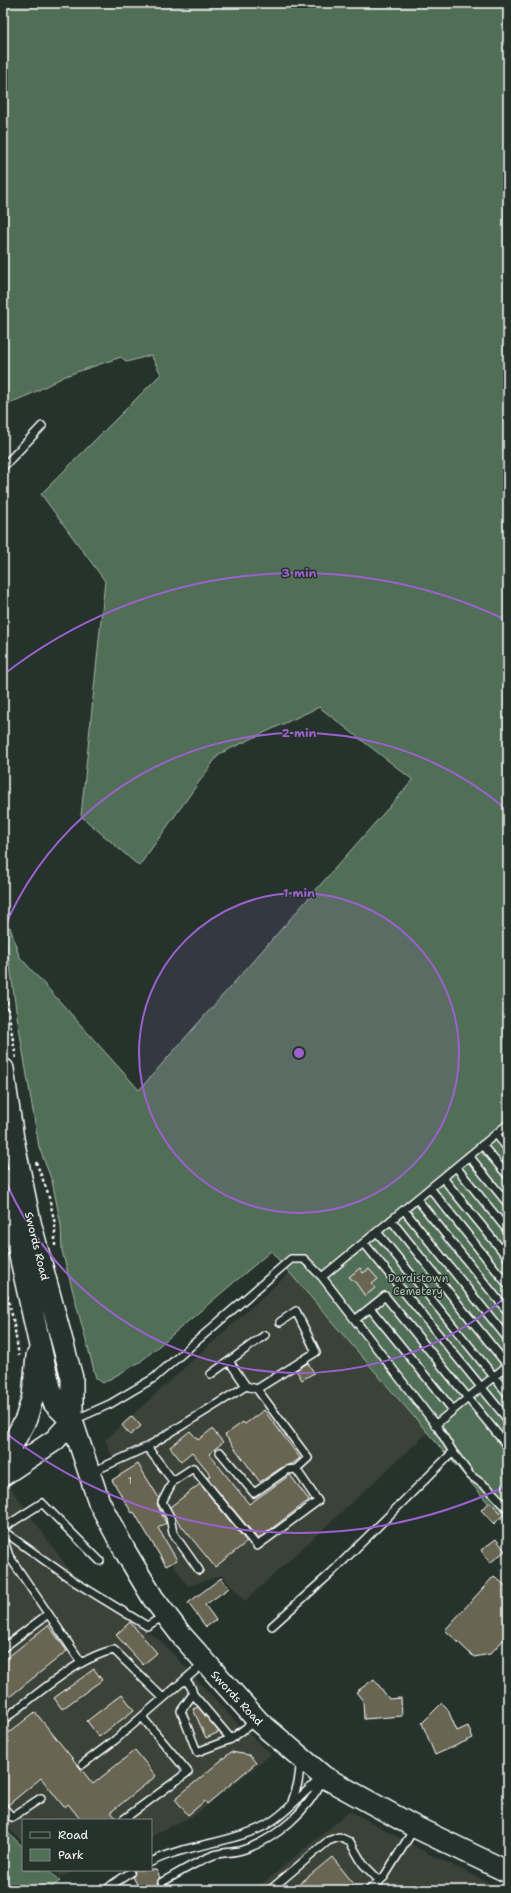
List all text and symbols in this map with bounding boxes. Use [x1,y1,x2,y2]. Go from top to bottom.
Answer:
text: 3 min [282,565,317,581]
text: 2 min [282,725,317,741]
text: 1 min [283,885,315,901]
centre of rings [292,1046,306,1060]
street label: Swords Road [21,1210,52,1282]
park label: Dardistown Cemetery [388,1271,449,1299]
house number: 1 [128,1475,132,1487]
street label: Swords Road [207,1668,266,1729]
legend [22,1819,152,1871]
text: Road [58,1827,89,1843]
text: Park [58,1847,84,1863]

